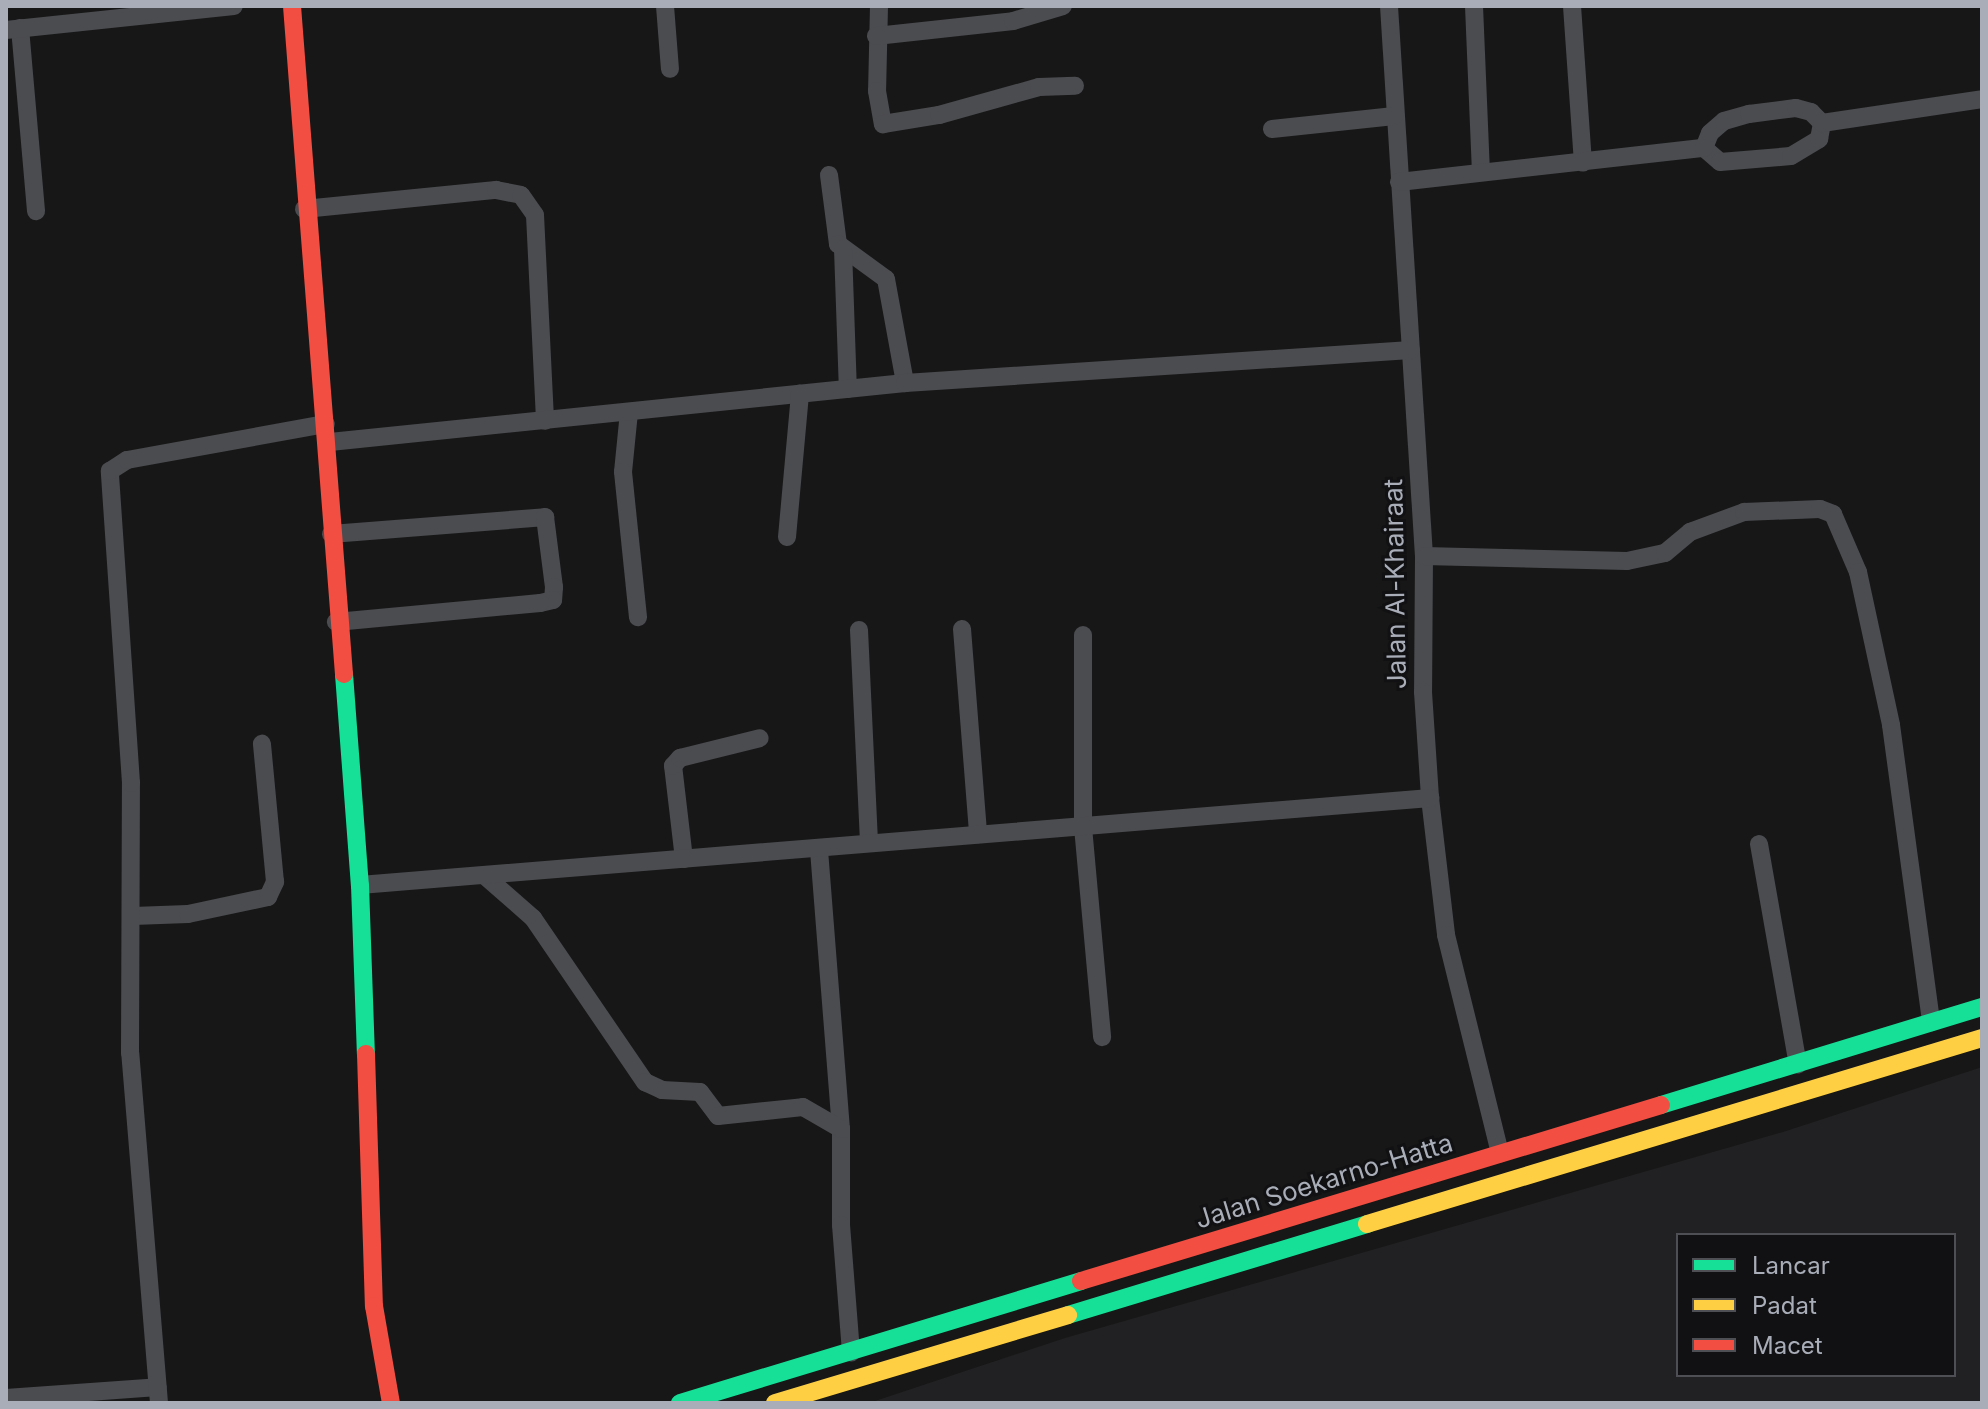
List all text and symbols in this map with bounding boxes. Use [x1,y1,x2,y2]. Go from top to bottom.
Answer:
street label: Jalan Al-Khairaat [1378,479,1412,689]
street label: Jalan Soekarno-Hatta [1192,1127,1456,1235]
legend [1676,1233,1956,1377]
text: Lancar [1752,1251,1830,1280]
text: Padat [1752,1291,1817,1320]
text: Macet [1752,1331,1823,1360]

